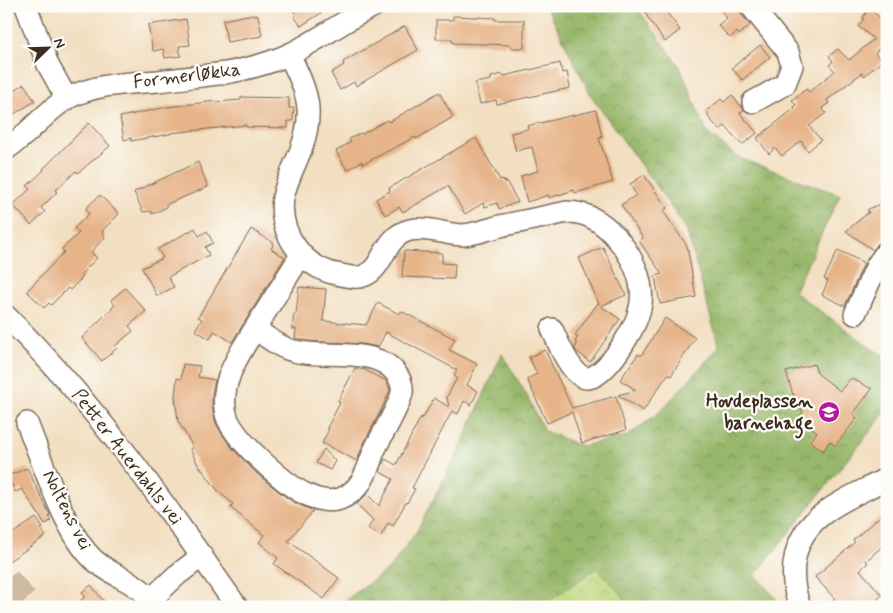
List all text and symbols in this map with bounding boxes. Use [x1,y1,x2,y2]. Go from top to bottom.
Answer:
north arrow [22,22,72,72]
text: N [49,36,69,51]
street label: Formerløkka [132,57,242,95]
street label: Petter Auerdahls vei [66,384,188,530]
place label: Hovdeplassen barnehage [706,389,814,439]
school or university icon: Hovdeplassen barnehage [817,400,841,424]
street label: Noltens vei [36,466,98,554]

